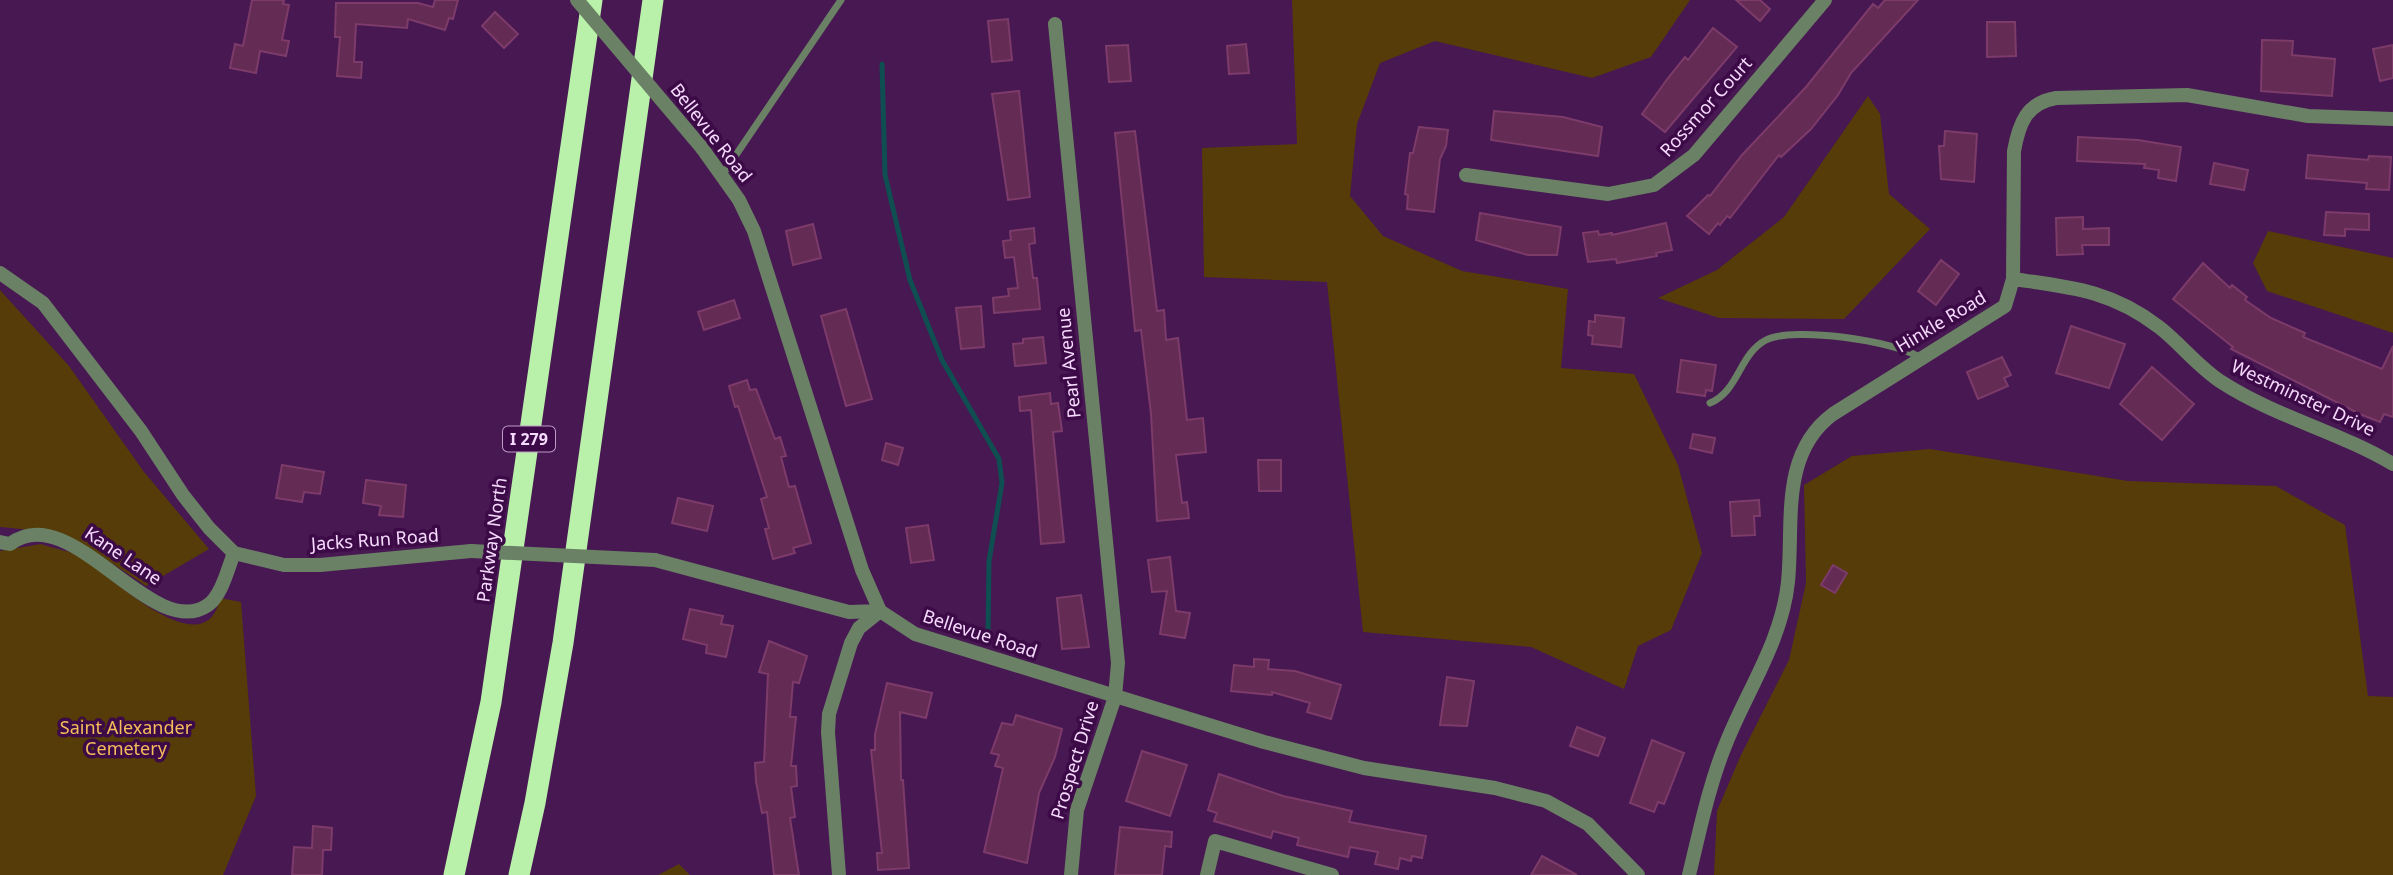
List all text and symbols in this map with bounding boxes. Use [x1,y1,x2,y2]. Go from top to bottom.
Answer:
street label: Rossmor Court [1654,51,1757,161]
street label: Bellevue Road [666,78,758,187]
street label: Hinkle Road [1891,285,1990,358]
street label: Pearl Avenue [1050,307,1086,420]
street label: Westminster Drive [2228,353,2379,441]
road number: I 279 [503,426,555,452]
street label: Parkway North [470,476,512,604]
street label: Kane Lane [80,521,167,590]
street label: Jacks Run Road [308,523,440,556]
street label: Bellevue Road [920,603,1041,663]
street label: Prospect Drive [1045,697,1104,822]
park label: Saint Alexander Cemetery [60,715,193,760]

